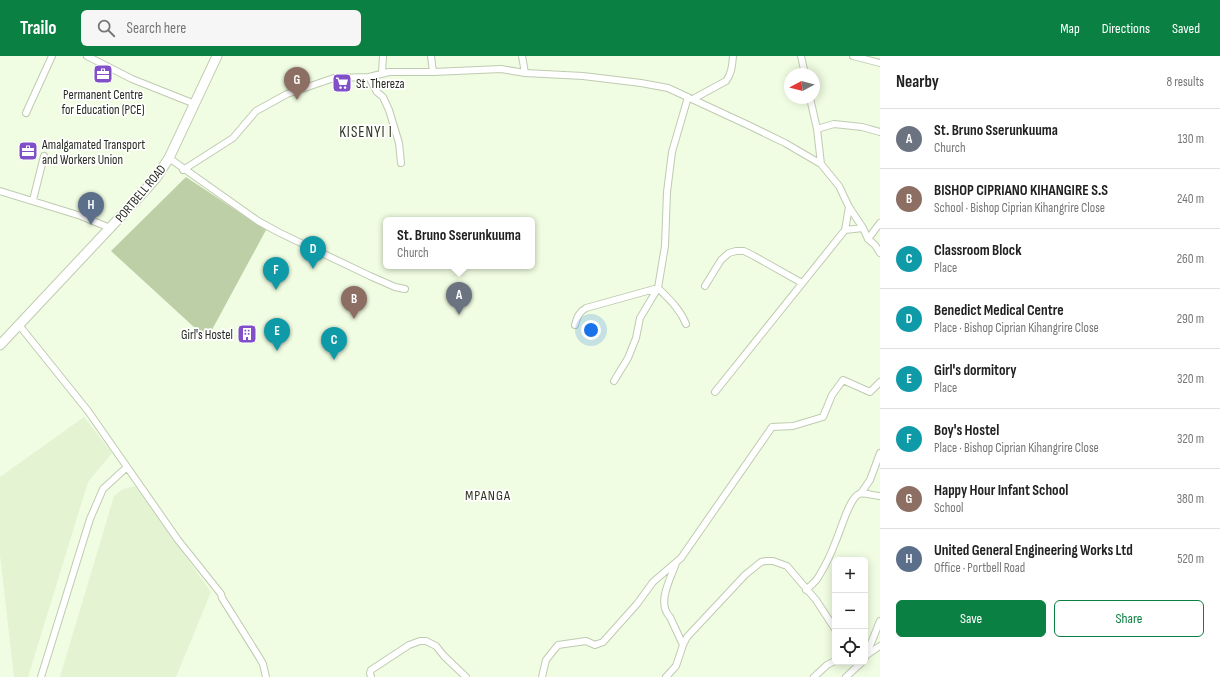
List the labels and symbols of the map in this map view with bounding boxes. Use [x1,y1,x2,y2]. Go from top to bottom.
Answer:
office icon: Permanent Centre for Education (PCE) [92,63,114,85]
pin: G [284,67,310,100]
north arrow [784,68,820,104]
supermarket icon: St. Thereza [331,72,353,94]
place label: St. Thereza [356,76,405,92]
place label: Permanent Centre for Education (PCE) [61,87,145,118]
district label: KISENYI I [339,123,393,142]
place label: Amalgamated Transport and Workers Union [41,137,145,168]
office icon: Amalgamated Transport and Workers Union [17,140,39,162]
street label: PORTBELL ROAD [112,162,169,226]
pin: H [78,192,104,225]
pin: D [300,236,326,269]
pin: F [263,257,289,290]
pin: A [446,282,472,315]
pin: B [341,286,367,319]
pin: E [264,318,290,351]
your location [581,320,601,340]
building icon: Girl's Hostel [236,323,258,345]
place label: Girl's Hostel [181,327,233,343]
pin: C [321,327,347,360]
district label: MPANGA [465,487,511,504]

